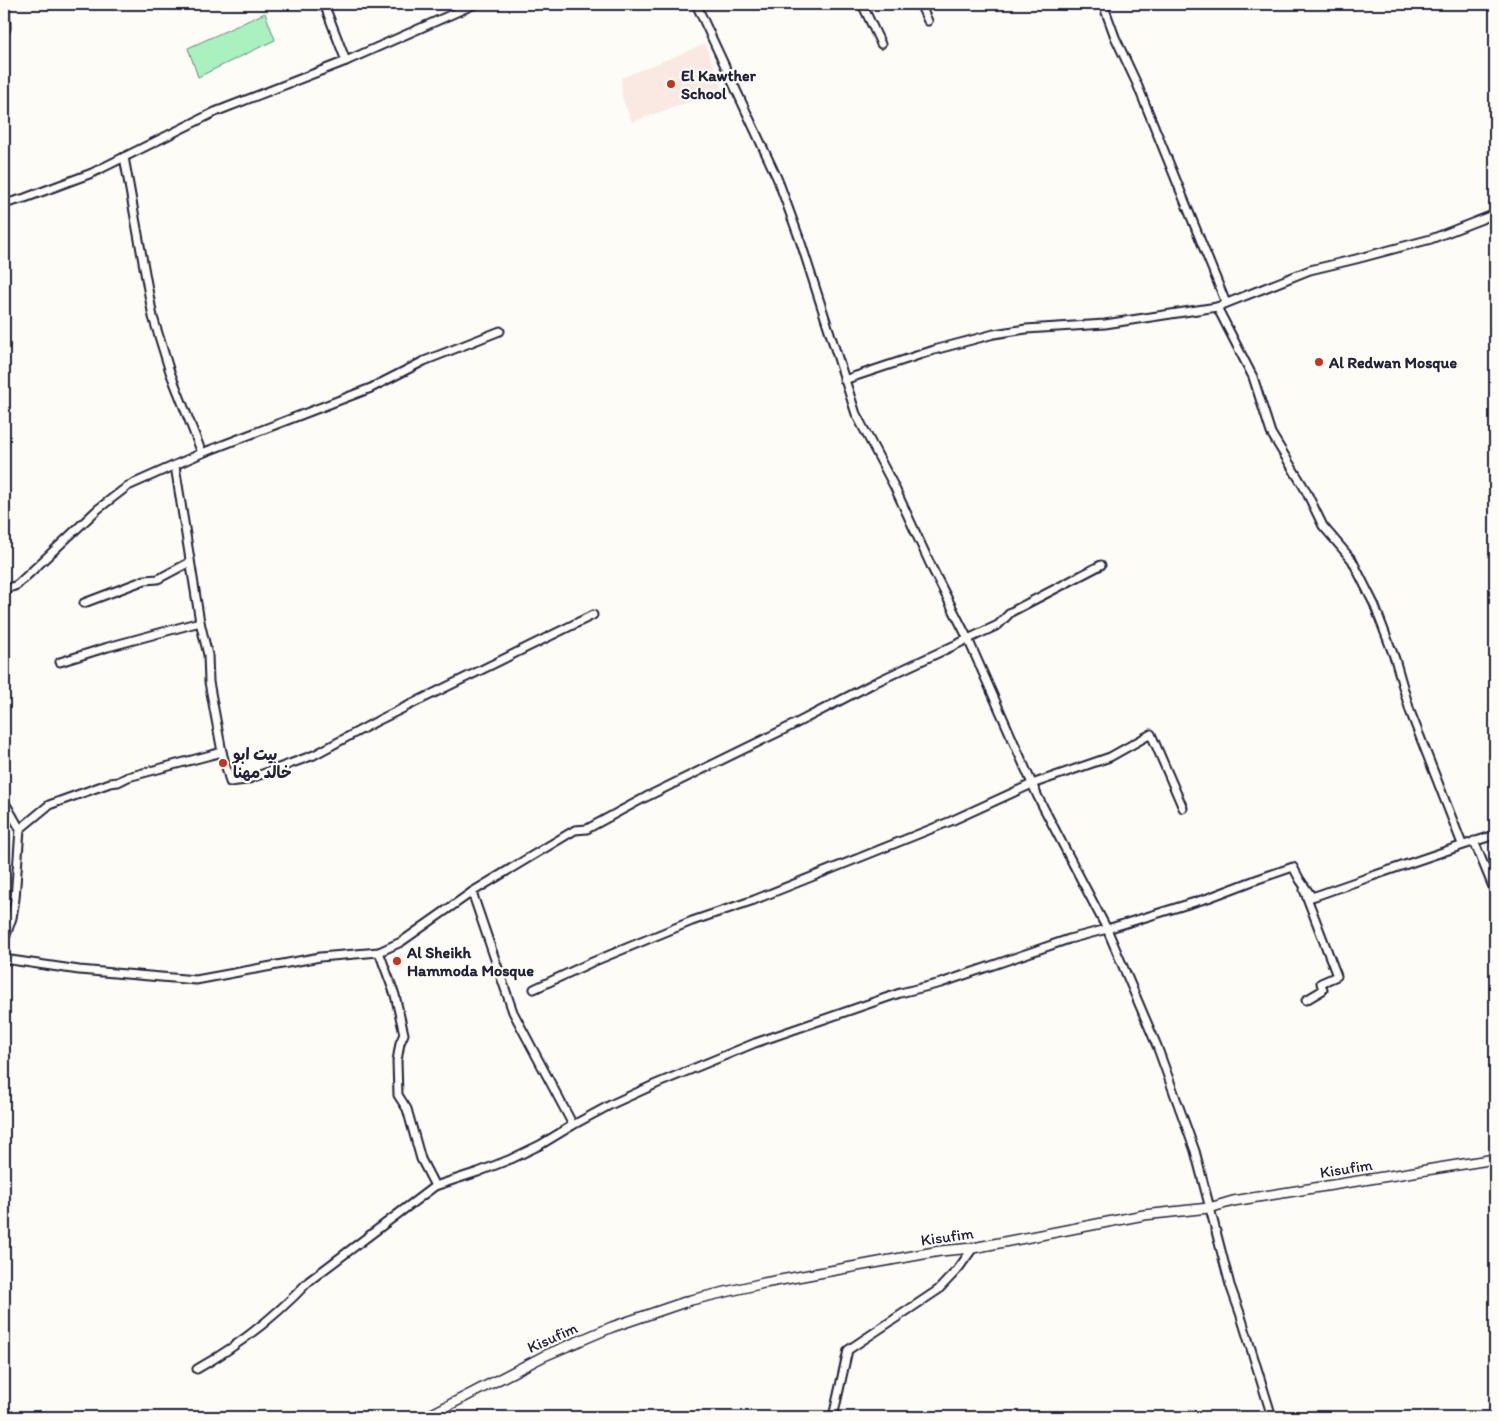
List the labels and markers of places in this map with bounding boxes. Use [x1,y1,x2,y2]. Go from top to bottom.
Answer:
place label: El Kawther School [681,66,757,103]
marker: El Kawther School [665,78,677,90]
place label: Al Redwan Mosque [1328,353,1457,373]
marker: Al Redwan Mosque [1313,356,1325,368]
place label: بيت ابو خالد مهنا [232,745,291,782]
marker: بيت ابو خالد مهنا [217,757,229,769]
place label: Al Sheikh Hammoda Mosque [406,943,534,981]
marker: Al Sheikh Hammoda Mosque [391,955,403,967]

